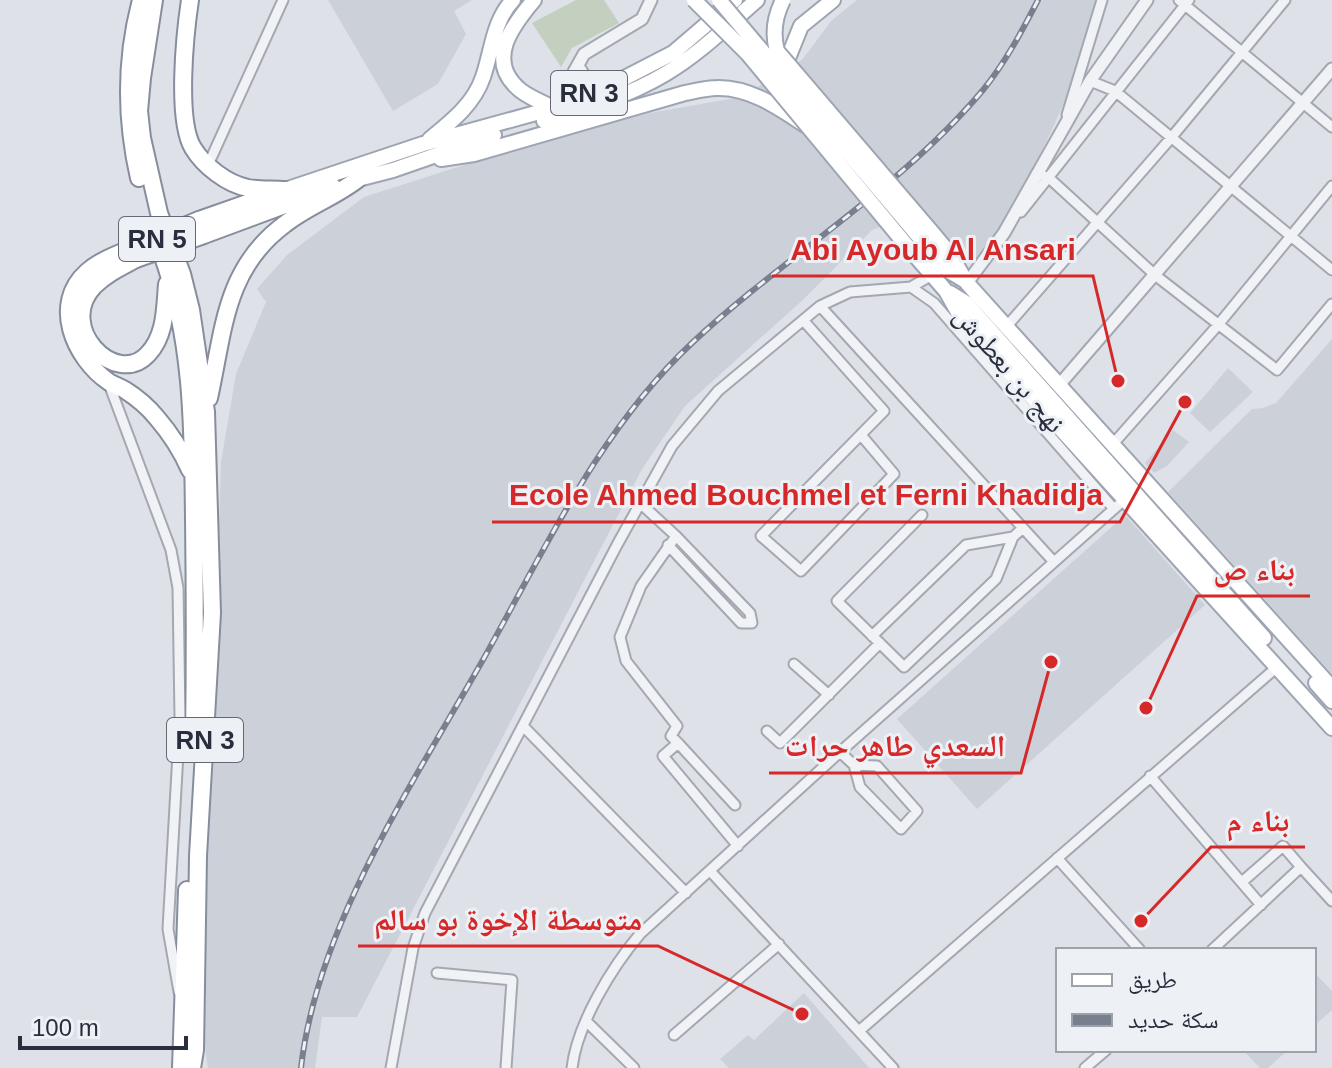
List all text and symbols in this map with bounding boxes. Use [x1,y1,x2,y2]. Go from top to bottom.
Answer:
road number: RN 3 [551,71,627,115]
road number: RN 5 [119,217,195,261]
callout: Abi Ayoub Al Ansari [772,222,1093,276]
text: Abi Ayoub Al Ansari [790,233,1076,266]
street label: نهج بن بعطوش [946,300,1071,440]
callout: Ecole Ahmed Bouchmel et Ferni Khadidja [492,468,1120,522]
text: Ecole Ahmed Bouchmel et Ferni Khadidja [509,478,1103,511]
callout: بناء ص [1197,542,1310,596]
text: بناء ص [1213,553,1295,588]
road number: RN 3 [167,718,243,762]
callout: السعدي طاهر حرات [769,719,1021,773]
text: السعدي طاهر حرات [785,729,1005,769]
callout: بناء م [1211,793,1305,847]
text: بناء م [1227,804,1289,842]
callout: متوسطة الإخوة بو سالم [358,892,658,946]
text: متوسطة الإخوة بو سالم [374,903,642,940]
legend [1056,948,1316,1052]
text: طريق [1128,966,1177,994]
scale bar [20,1000,186,1050]
text: سكة حديد [1128,1006,1219,1033]
text: 100 m [32,1014,99,1041]

